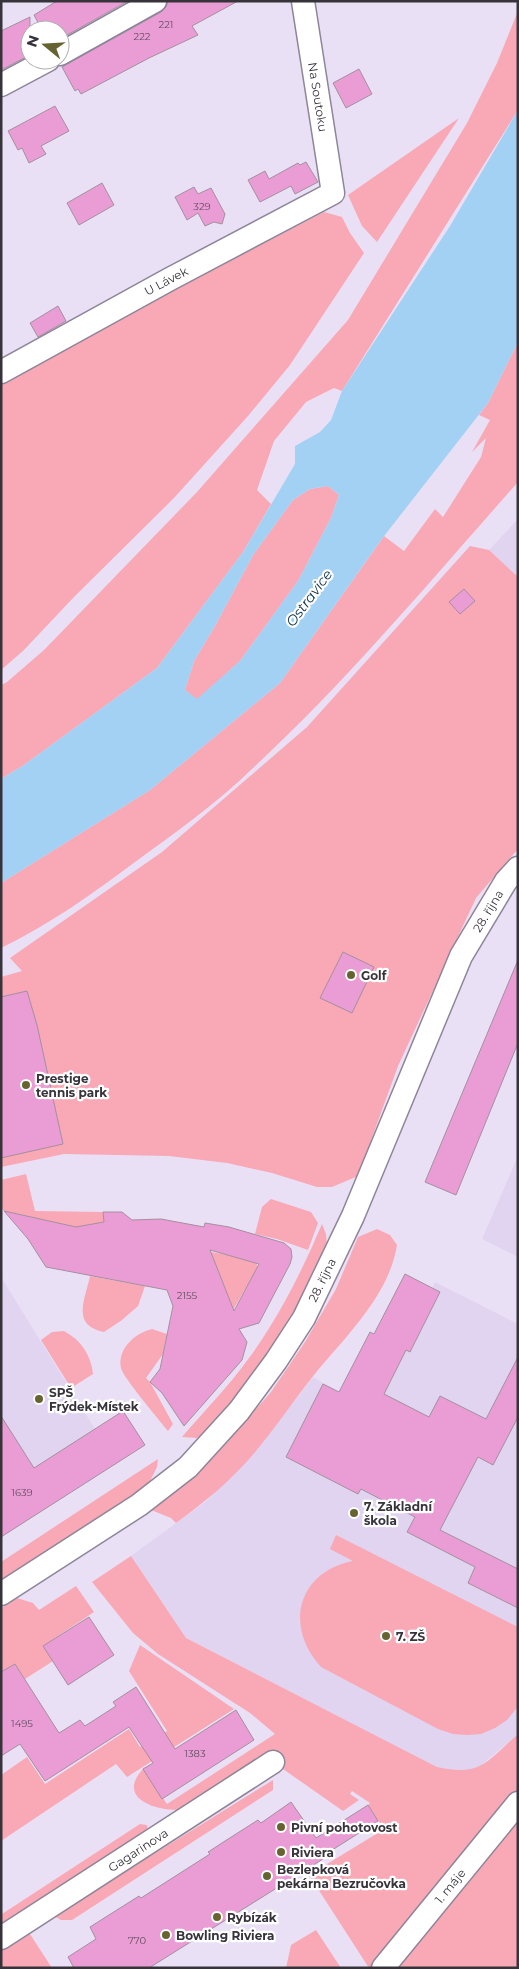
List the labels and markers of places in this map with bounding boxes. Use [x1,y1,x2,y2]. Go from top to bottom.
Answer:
place label: Golf [361,968,388,983]
marker: Golf [345,969,357,981]
place label: Prestige tennis park [36,1071,107,1100]
marker: Prestige tennis park [20,1079,32,1091]
place label: SPŠ Frýdek-Místek [49,1385,139,1414]
marker: SPŠ Frýdek-Místek [33,1393,45,1405]
place label: 7. Základní škola [364,1499,433,1528]
marker: 7. Základní škola [348,1507,360,1519]
place label: 7. ZŠ [396,1629,425,1644]
marker: 7. ZŠ [380,1630,392,1642]
place label: Pivní pohotovost [291,1820,398,1835]
marker: Pivní pohotovost [275,1821,287,1833]
place label: Riviera [291,1845,334,1860]
marker: Riviera [275,1846,287,1858]
place label: Bezlepková pekárna Bezručovka [277,1862,406,1891]
marker: Bezlepková pekárna Bezručovka [261,1870,273,1882]
place label: Rybízák [227,1910,277,1925]
marker: Rybízák [211,1911,223,1923]
place label: Bowling Riviera [176,1928,274,1943]
marker: Bowling Riviera [160,1929,172,1941]

